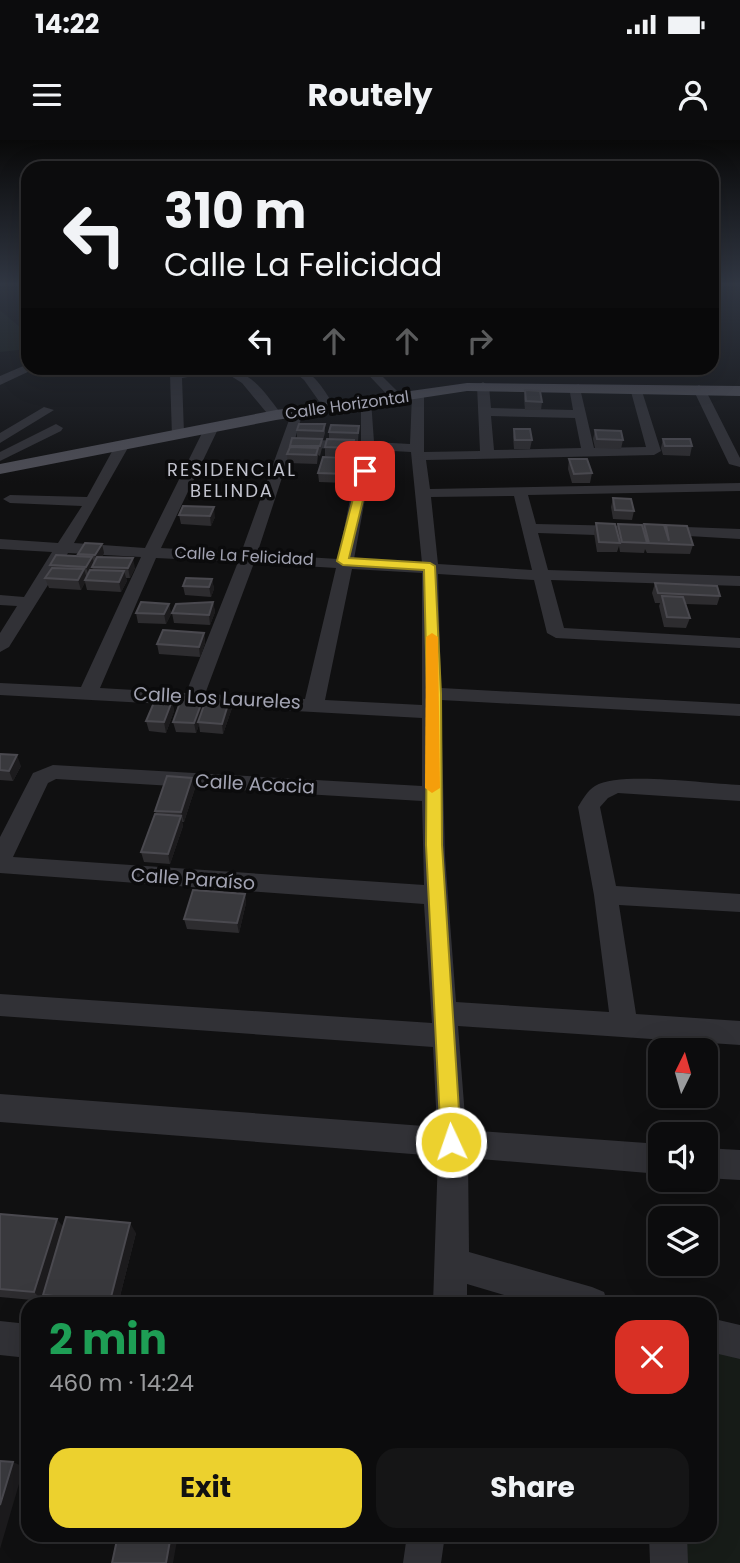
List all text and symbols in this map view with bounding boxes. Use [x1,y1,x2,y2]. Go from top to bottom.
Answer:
text: 14:22 [35,6,99,42]
text: Routely [307,72,433,117]
icon: menu [28,76,66,114]
icon: person [674,76,712,114]
text: 310 m [164,177,306,245]
icon: left [49,189,140,280]
text: Calle La Felicidad [164,242,442,287]
icon: left [242,322,280,360]
icon: ahead [315,322,353,360]
icon: ahead [388,322,426,360]
icon: right [461,322,499,360]
street label: Calle Horizontal [284,385,410,425]
pin [335,441,395,501]
icon: arrive [346,452,384,490]
district label: RESIDENCIAL BELINDA [167,457,297,503]
street label: Calle La Felicidad [174,541,314,571]
street label: Calle Los Laureles [133,680,301,716]
street label: Calle Acacia [194,767,316,801]
street label: Calle Paraíso [130,861,256,897]
north arrow [648,1038,718,1108]
map controls [648,1038,718,1276]
position arrow [414,1105,488,1179]
button: sound [648,1122,718,1192]
button: layers [648,1206,718,1276]
text: 2 min [49,1310,167,1369]
button: close [615,1320,689,1394]
text: 460 m · 14:24 [49,1367,194,1399]
button: Exit [49,1448,362,1528]
button: Share [376,1448,689,1528]

